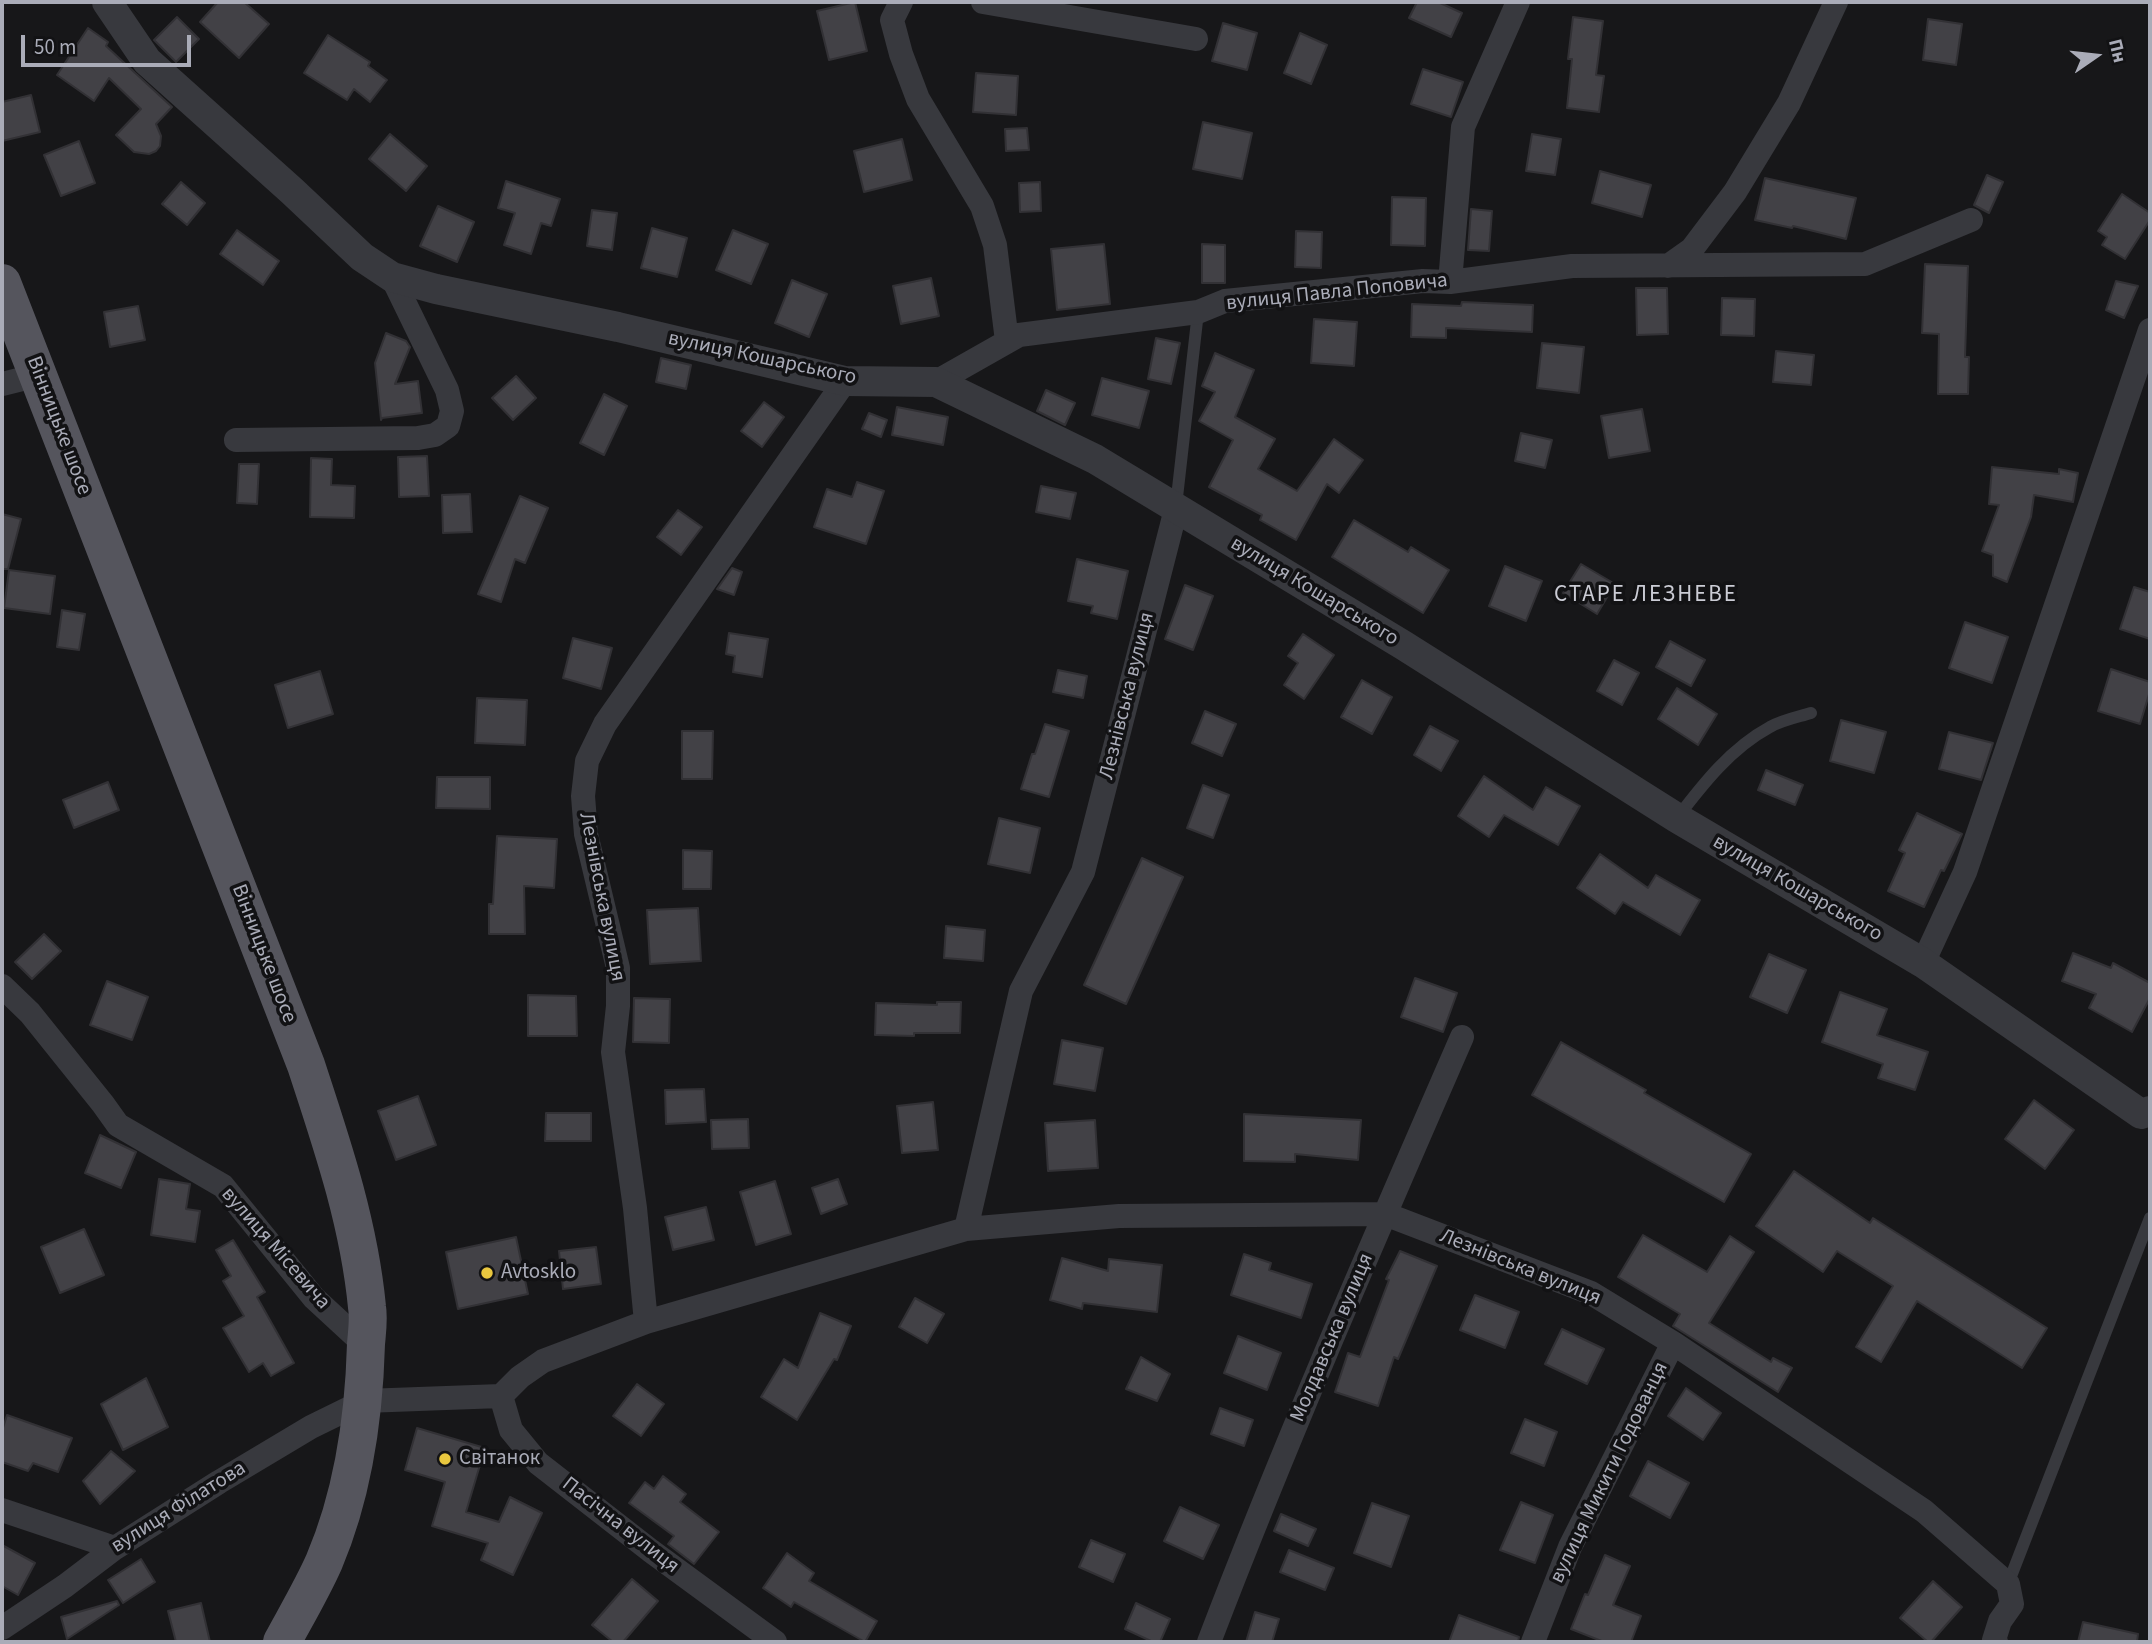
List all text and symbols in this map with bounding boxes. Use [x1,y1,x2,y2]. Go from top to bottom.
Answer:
scale bar [24,21,194,65]
north arrow [2061,21,2131,91]
text: 50 m [34,32,76,62]
text: Пн [2101,36,2133,66]
street label: вулиця Павла Поповича [1225,269,1449,317]
street label: вулиця Кошарського [666,327,858,391]
street label: Вінницьке шосе [20,353,96,499]
street label: вулиця Кошарського [1225,532,1403,652]
district label: СТАРЕ ЛЕЗНЕВЕ [1556,582,1736,610]
street label: Лезнівська вулиця [1095,610,1161,782]
street label: Лезнівська вулиця [572,810,630,984]
street label: вулиця Кошарського [1708,830,1886,948]
street label: Вінницьке шосе [225,881,301,1027]
street label: вулиця Місевича [215,1183,335,1315]
street label: Лезнівська вулиця [1436,1224,1604,1312]
street label: Молдавська вулиця [1286,1250,1380,1426]
place label: Avtosklo [501,1260,576,1286]
marker: Avtosklo [479,1265,495,1281]
street label: вулиця Микити Годованця [1545,1358,1675,1588]
place label: Світанок [459,1446,540,1472]
marker: Світанок [437,1451,453,1467]
street label: вулиця Філатова [107,1457,251,1559]
street label: Пасічна вулиця [556,1472,684,1580]

